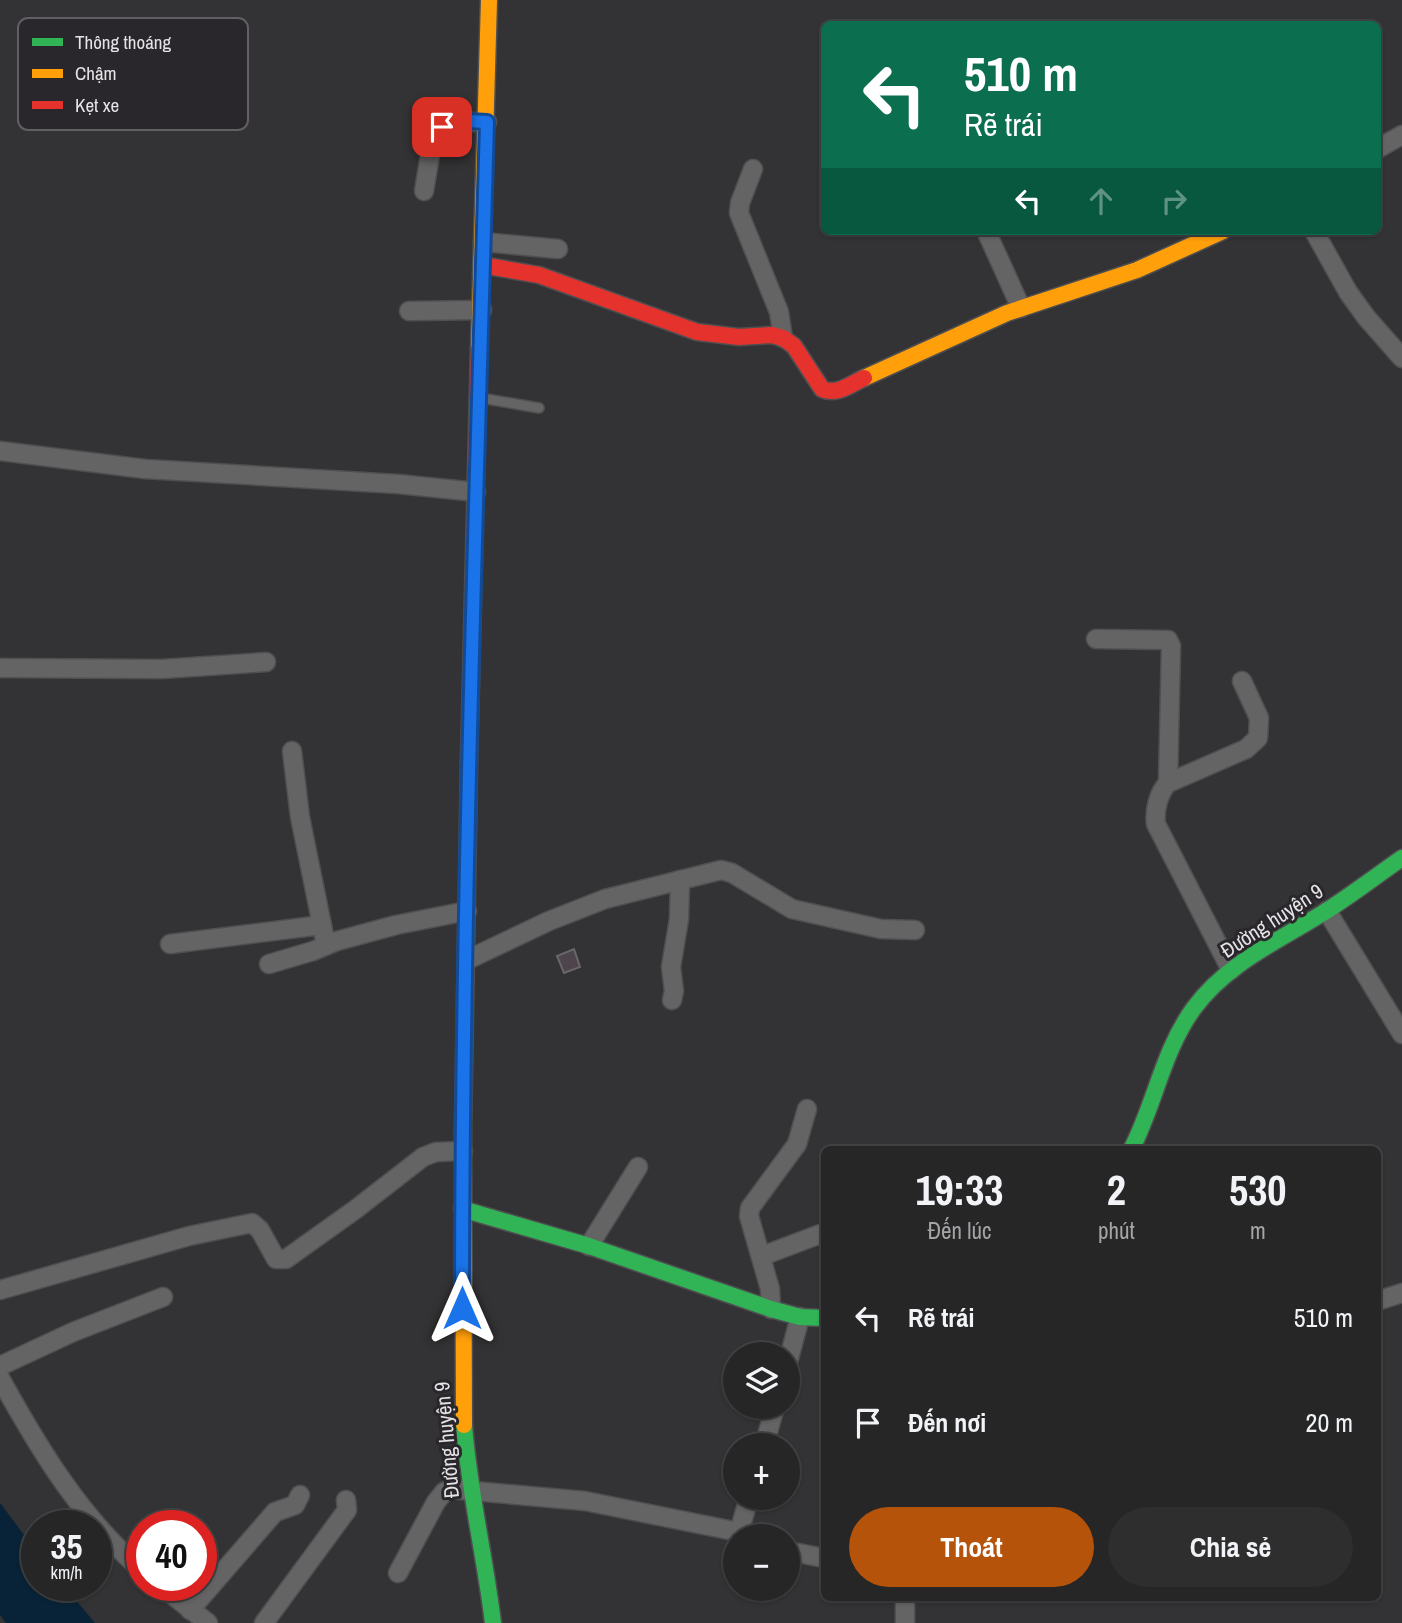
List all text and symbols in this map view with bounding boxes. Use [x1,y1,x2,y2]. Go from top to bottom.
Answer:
legend [18,18,248,130]
text: Thông thoáng [75,29,171,55]
text: 510 m [964,40,1078,106]
icon: left [849,49,940,140]
text: Chậm [75,60,117,86]
text: Kẹt xe [75,92,119,118]
pin [412,97,472,157]
text: Rẽ trái [964,103,1043,146]
icon: arrive [423,108,461,146]
icon: left [1009,182,1047,220]
icon: ahead [1082,182,1120,220]
icon: right [1155,182,1193,220]
street label: Đường huyện 9 [1215,877,1329,965]
text: 19:33 [915,1162,1004,1218]
text: 2 [1107,1162,1126,1218]
text: 530 [1229,1162,1287,1218]
text: Đến lúc [927,1215,991,1246]
text: phút [1098,1215,1135,1246]
text: m [1250,1215,1266,1246]
position arrow [425,1271,499,1345]
icon: left [849,1299,887,1337]
text: Rẽ trái [908,1300,974,1335]
text: 510 m [1294,1300,1353,1335]
map controls [723,1342,800,1601]
button: layers [723,1342,800,1419]
street label: Đường huyện 9 [427,1381,466,1499]
icon: arrive [849,1404,887,1442]
text: Đến nơi [908,1405,986,1440]
text: 20 m [1306,1405,1353,1440]
button: + [723,1433,800,1510]
button: Thoát [849,1507,1094,1587]
button: Chia sẻ [1108,1507,1353,1587]
speed limit sign: 40 [126,1510,217,1601]
text: 35 [51,1523,82,1570]
button: − [723,1524,800,1601]
text: km/h [51,1560,83,1585]

